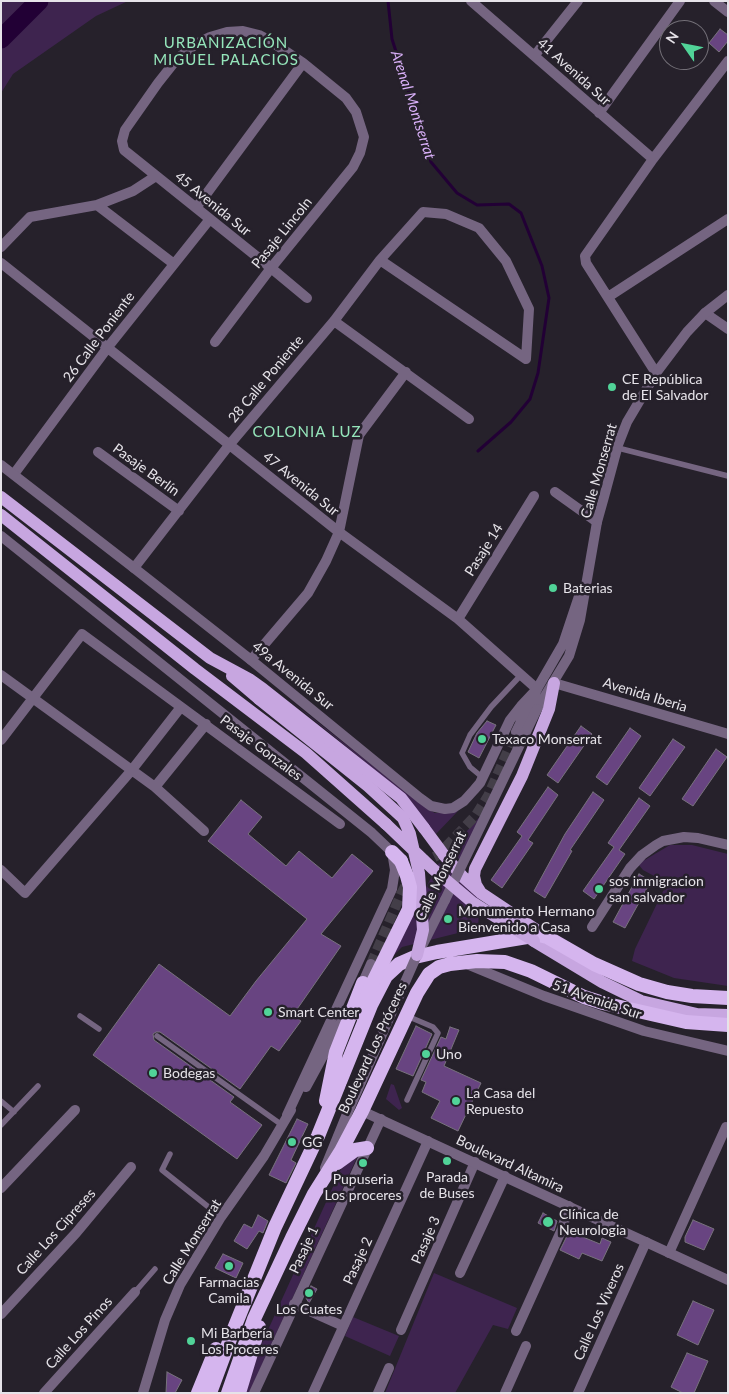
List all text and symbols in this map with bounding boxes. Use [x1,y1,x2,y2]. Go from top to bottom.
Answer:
north arrow [659,20,709,70]
text: N [662,28,682,46]
district label: URBANIZACIÓN MIGUEL PALACIOS [151,34,301,69]
street label: 41 Avenida Sur [534,35,614,109]
water label: Arenal Montserrat [387,48,439,162]
street label: 45 Avenida Sur [172,168,254,240]
street label: Pasaje Lincoln [248,194,316,272]
street label: 26 Calle Poniente [60,289,138,385]
street label: 28 Calle Poniente [225,332,307,426]
place label: CE República de El Salvador [622,371,708,404]
marker: CE República de El Salvador [606,381,618,393]
street label: Calle Monserrat [577,422,621,520]
district label: COLONIA LUZ [251,423,363,441]
street label: Pasaje Berlín [109,440,183,500]
street label: 47 Avenida Sur [260,448,342,520]
street label: Pasaje 14 [461,521,507,579]
place label: Baterias [563,580,613,596]
marker: Baterias [547,582,559,594]
street label: 49a Avenida Sur [249,638,337,714]
street label: Avenida Iberia [601,674,689,716]
street label: Pasaje Gonzales [217,712,305,784]
place label: Texaco Monserrat [492,731,602,747]
marker: Texaco Monserrat [476,733,488,745]
street label: Calle Monserrat [412,828,470,924]
place label: sos inmigracion san salvador [609,873,704,906]
marker: sos inmigracion san salvador [593,883,605,895]
place label: Monumento Hermano Bienvenido a Casa [458,903,595,936]
marker: Monumento Hermano Bienvenido a Casa [442,913,454,925]
street label: 51 Avenida Sur [550,977,644,1023]
street label: Boulevard Los Próceres [335,980,411,1116]
place label: Smart Center [278,1004,359,1020]
marker: Smart Center [262,1006,274,1018]
place label: Uno [436,1046,462,1062]
marker: Uno [420,1048,432,1060]
place label: Bodegas [163,1065,215,1081]
marker: Bodegas [147,1067,159,1079]
place label: La Casa del Repuesto [466,1085,535,1118]
marker: La Casa del Repuesto [450,1095,462,1107]
street label: Boulevard Altamira [453,1132,567,1196]
place label: GG [302,1134,322,1150]
marker: GG [286,1136,298,1148]
marker: Parada de Buses [441,1155,453,1167]
marker: Pupuseria Los proceres [357,1157,369,1169]
place label: Parada de Buses [419,1169,475,1202]
place label: Pupuseria Los proceres [324,1171,402,1204]
street label: Calle Los Cipreses [13,1185,99,1279]
street label: Calle Monserrat [159,1196,225,1288]
place label: Clínica de Neurologia [559,1206,626,1238]
street label: Pasaje 3 [408,1213,444,1267]
marker: Clínica de Neurologia [541,1215,555,1229]
street label: Pasaje 1 [286,1224,322,1276]
street label: Pasaje 2 [340,1235,376,1287]
marker: Farmacias Camila [223,1260,235,1272]
street label: Calle Los Viveros [570,1261,628,1363]
place label: Farmacias Camila [199,1274,259,1306]
marker: Los Cuates [303,1287,315,1299]
street label: Calle Los Pinos [42,1293,116,1373]
place label: Los Cuates [276,1301,342,1317]
place label: Mi Barbería Los Proceres [201,1325,278,1358]
marker: Mi Barbería Los Proceres [185,1335,197,1347]

